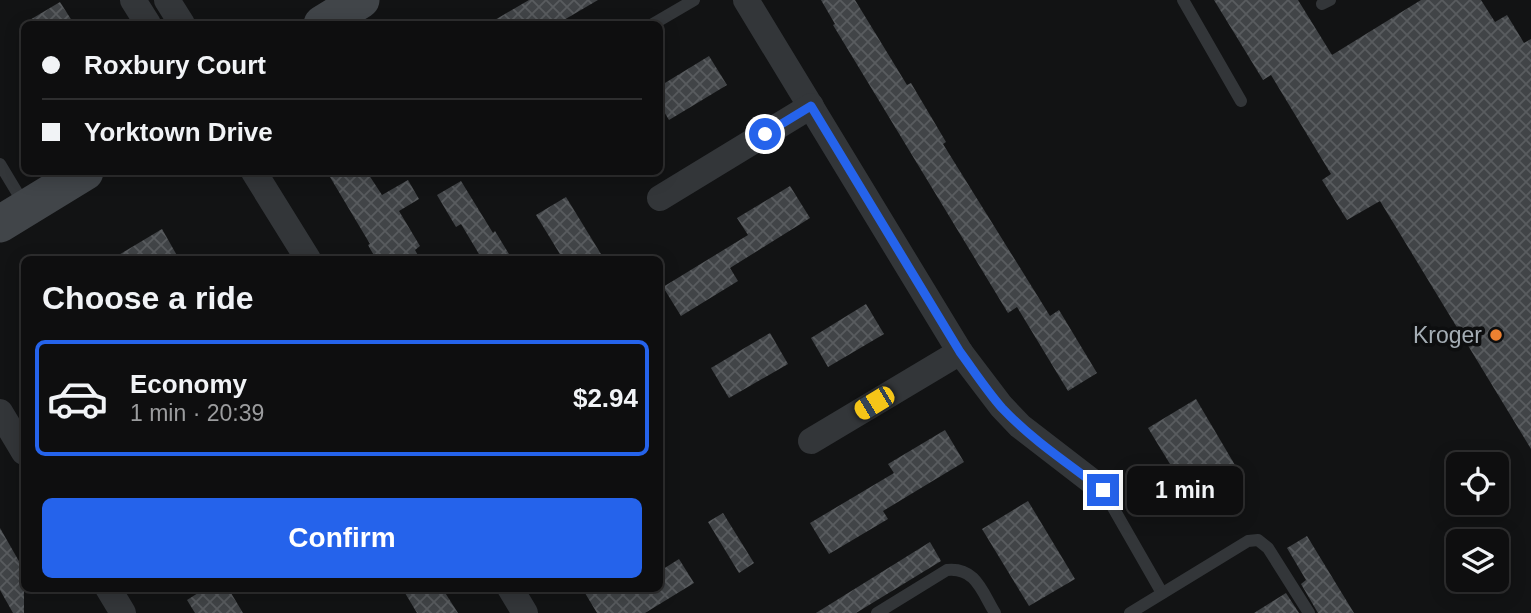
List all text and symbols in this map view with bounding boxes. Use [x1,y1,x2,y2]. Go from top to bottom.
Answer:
text: Roxbury Court [84,50,266,80]
text: Yorktown Drive [84,117,273,147]
route start [749,118,781,150]
text: Choose a ride [42,280,254,316]
place label: Kroger [1413,322,1482,348]
marker: Kroger [1488,327,1504,343]
icon: car [46,367,109,430]
text: Economy [130,369,247,399]
text: $2.94 [573,383,638,413]
car [851,383,898,423]
text: 1 min · 20:39 [130,400,264,426]
map controls [1446,452,1509,592]
button: locate [1446,452,1509,515]
callout: 1 min [1128,466,1243,514]
route end [1087,474,1119,506]
text: 1 min [1155,477,1215,503]
button: Confirm [42,498,642,578]
button: layers [1446,529,1509,592]

